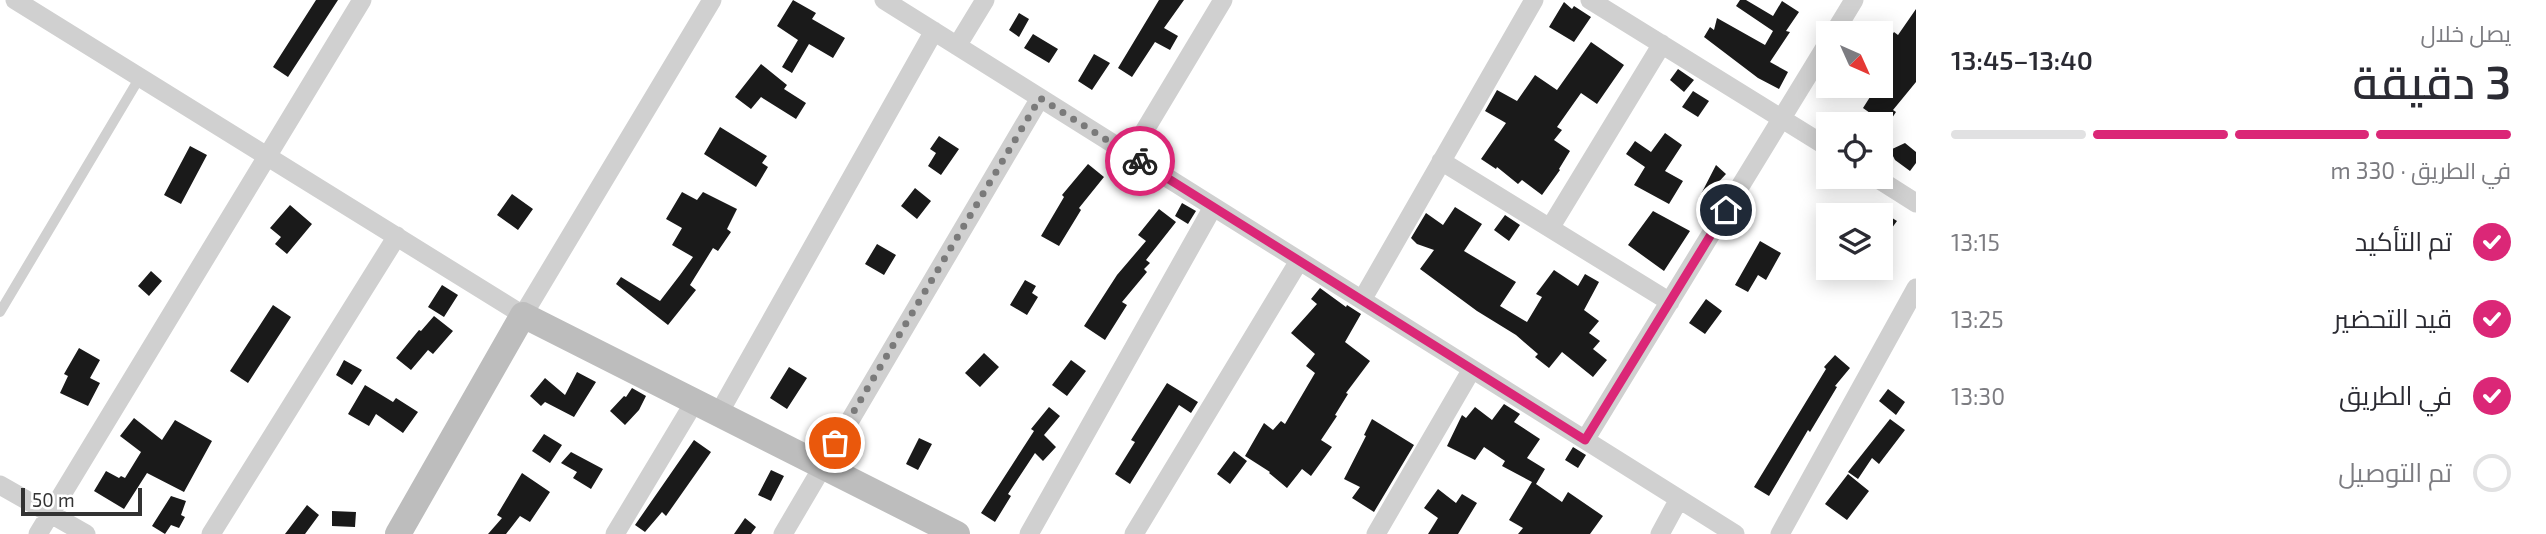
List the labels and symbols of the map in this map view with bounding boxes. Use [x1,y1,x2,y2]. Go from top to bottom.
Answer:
north arrow [1816,21,1894,98]
courier [1105,126,1175,196]
pin [1696,180,1756,240]
pin [805,413,865,473]
scale bar [21,485,142,517]

